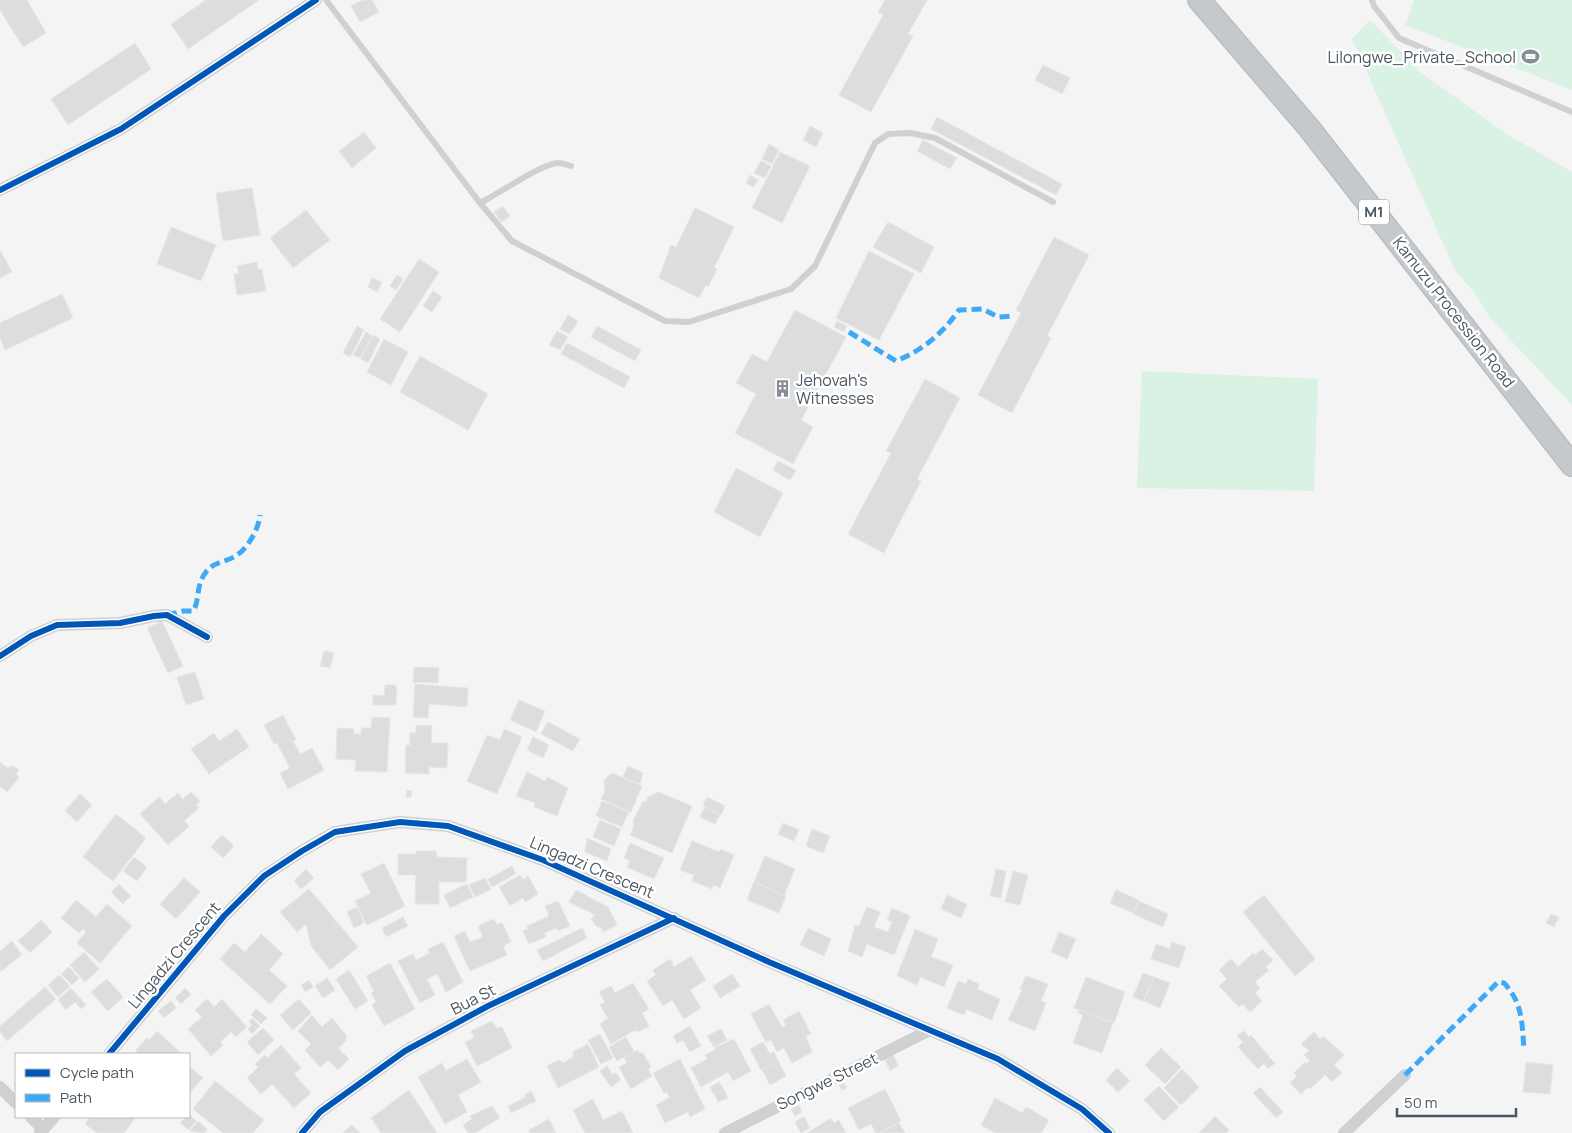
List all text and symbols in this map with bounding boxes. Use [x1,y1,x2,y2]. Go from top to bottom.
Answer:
place label: Lilongwe_Private_School [1327,46,1516,68]
sports icon: Lilongwe_Private_School [1520,47,1540,67]
road number: M1 [1359,200,1389,224]
street label: Kamuzu Procession Road [1388,232,1520,392]
place label: Jehovah's Witnesses [796,369,874,409]
building icon: Jehovah's Witnesses [772,379,792,399]
street label: Lingadzi Crescent [526,831,658,903]
street label: Lingadzi Crescent [123,897,225,1013]
street label: Bua St [447,978,499,1020]
street label: Songwe Street [773,1047,881,1115]
legend [15,1053,190,1118]
text: Cycle path [60,1062,134,1083]
scale bar [1397,1086,1516,1118]
text: Path [60,1087,92,1108]
text: 50 m [1404,1092,1438,1113]

